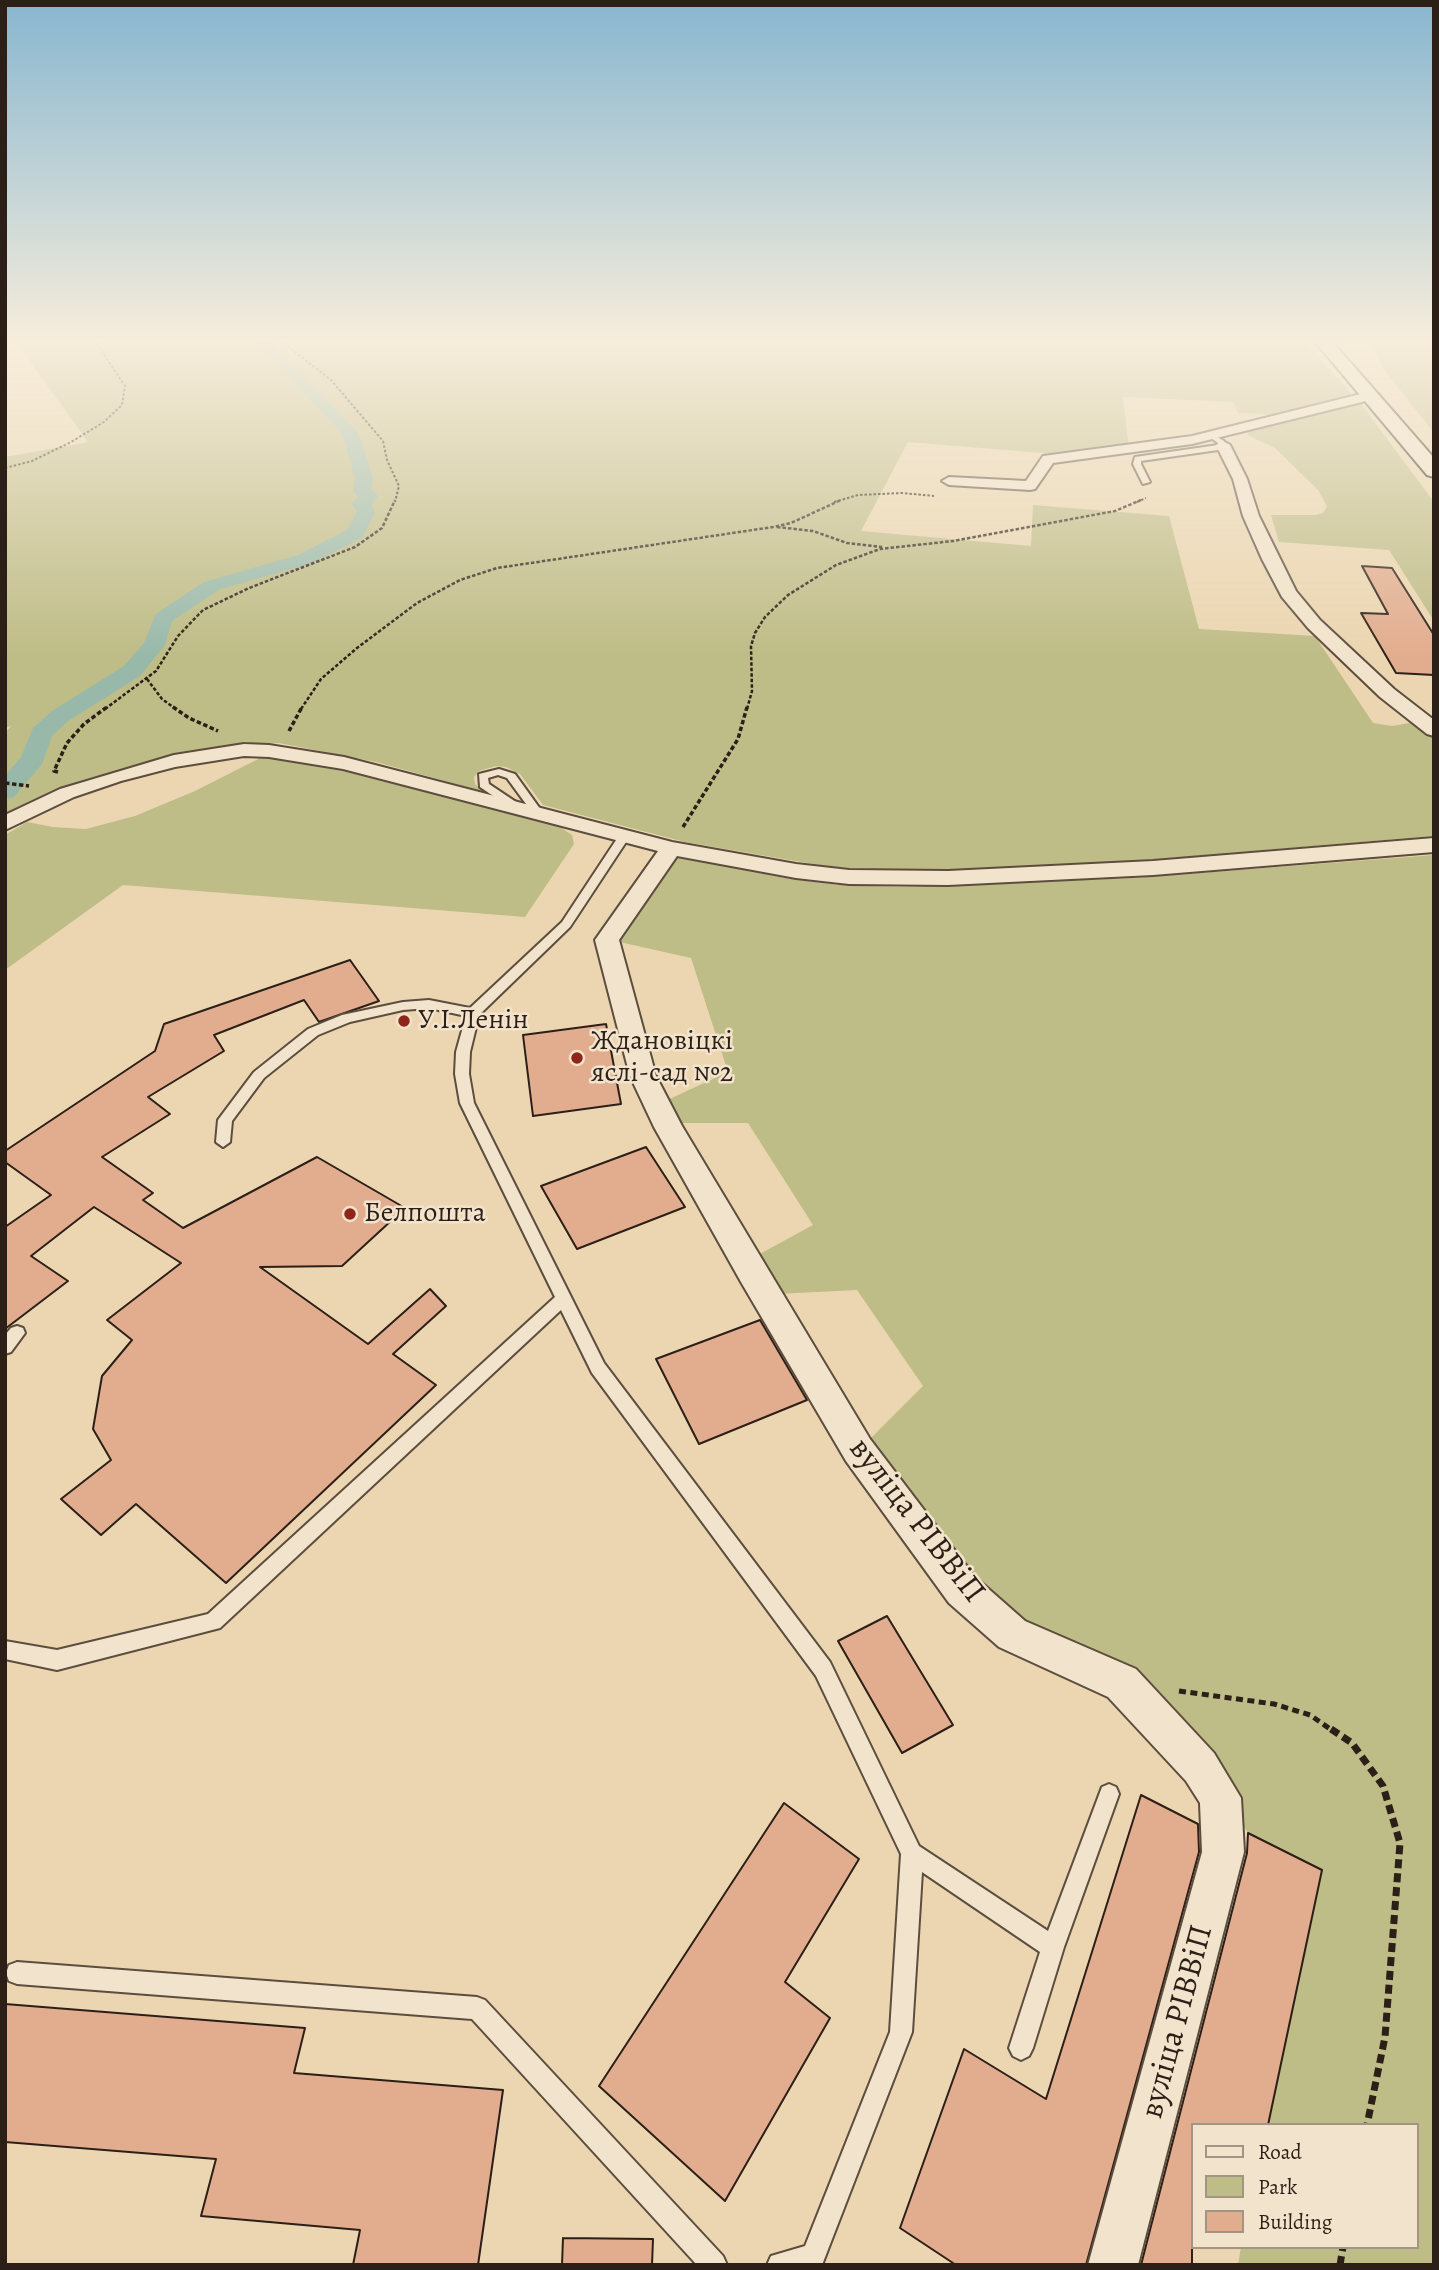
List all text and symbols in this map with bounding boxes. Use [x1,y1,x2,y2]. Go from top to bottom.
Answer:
place label: У.І.Ленін [418,1004,529,1038]
marker: У.І.Ленін [396,1013,412,1029]
place label: Ждановіцкі яслі-сад №2 [591,1025,733,1091]
marker: Ждановіцкі яслі-сад №2 [569,1050,585,1066]
place label: Белпошта [364,1197,486,1231]
marker: Белпошта [342,1206,358,1222]
street label: вуліца РІВВіП [839,1431,993,1611]
street label: вуліца РІВВіП [1133,1921,1223,2123]
legend [1190,2123,1418,2249]
text: Road [1258,2138,1302,2166]
text: Park [1258,2173,1297,2201]
text: Building [1258,2208,1332,2236]

